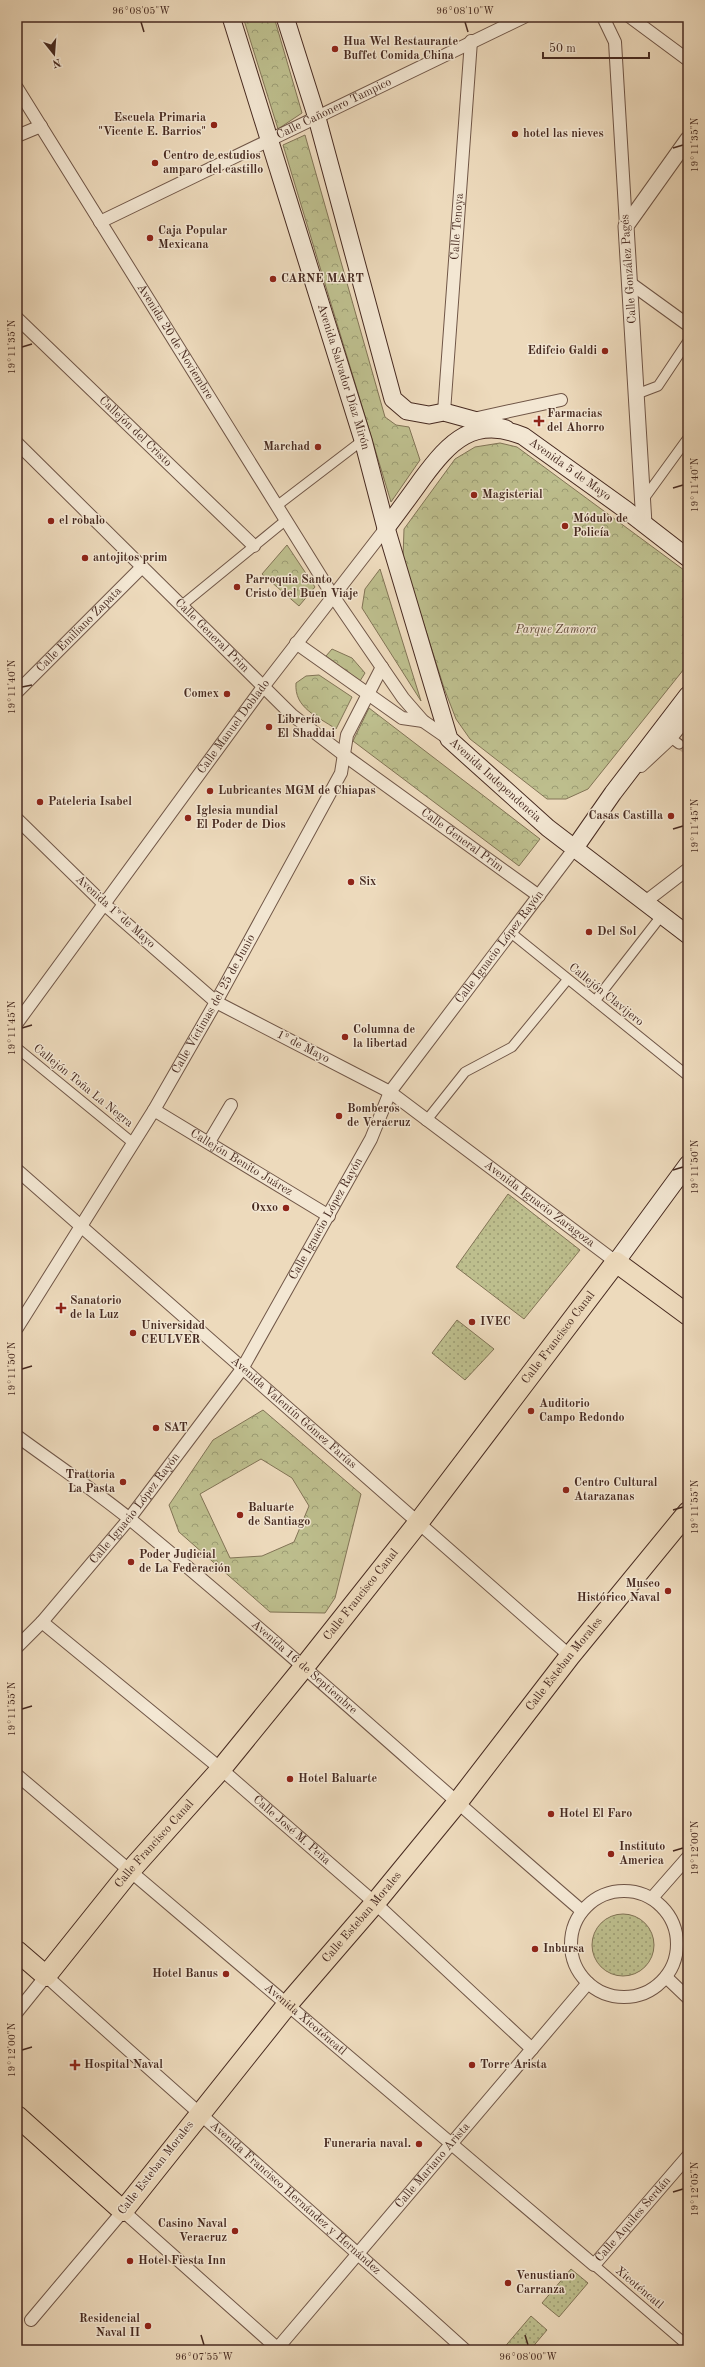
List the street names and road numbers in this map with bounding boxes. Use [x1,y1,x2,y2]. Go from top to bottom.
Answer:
street label: Calle Cañonero Tampico [275,76,394,142]
street label: Calle Tenoya [449,193,466,260]
street label: Calle González Pagés [619,214,639,324]
street label: Avenida 20 de Noviembre [135,282,216,402]
street label: Avenida Salvador Díaz Mirón [315,303,371,452]
street label: Callejón del Cristo [97,394,174,469]
street label: Avenida 5 de Mayo [526,436,613,503]
street label: Calle Emiliano Zapata [34,585,124,675]
street label: Calle General Prim [172,597,252,675]
street label: Calle Manuel Doblado [195,678,272,776]
street label: Avenida Independencia [447,736,543,825]
street label: Calle General Prim [418,806,506,874]
street label: Avenida 1º de Mayo [73,873,157,951]
street label: Calle Ignacio López Rayón [453,888,546,1006]
street label: Calle Víctimas del 25 de Junio [170,933,258,1076]
street label: Callejón Clavijero [566,961,646,1029]
street label: 1º de Mayo [275,1029,331,1065]
street label: Callejón Toña La Negra [31,1042,135,1130]
street label: Callejón Benito Juárez [188,1127,295,1198]
street label: Calle Ignacio López Rayón [287,1155,365,1282]
street label: Avenida Ignacio Zaragoza [482,1159,597,1250]
street label: Calle Francisco Canal [520,1289,597,1386]
street label: Avenida Valentín Gómez Farías [228,1355,359,1471]
street label: Calle Ignacio López Rayón [88,1450,183,1566]
street label: Calle Francisco Canal [321,1547,401,1643]
street label: Calle Esteban Morales [524,1615,605,1713]
street label: Avenida 16 de Septiembre [249,1618,360,1717]
street label: Calle José M. Peña [250,1794,332,1867]
street label: Calle Francisco Canal [113,1798,196,1890]
street label: Calle Esteban Morales [320,1870,404,1965]
street label: Avenida Xicoténcatl [262,1982,348,2058]
street label: Calle Esteban Morales [116,2119,196,2217]
street label: Avenida Francisco Hernández y Hernández [207,2119,383,2277]
street label: Calle Mariano Arista [393,2121,472,2211]
street label: Calle Aquiles Serdán [593,2174,673,2264]
street label: Xicoténcatl [613,2265,665,2311]

